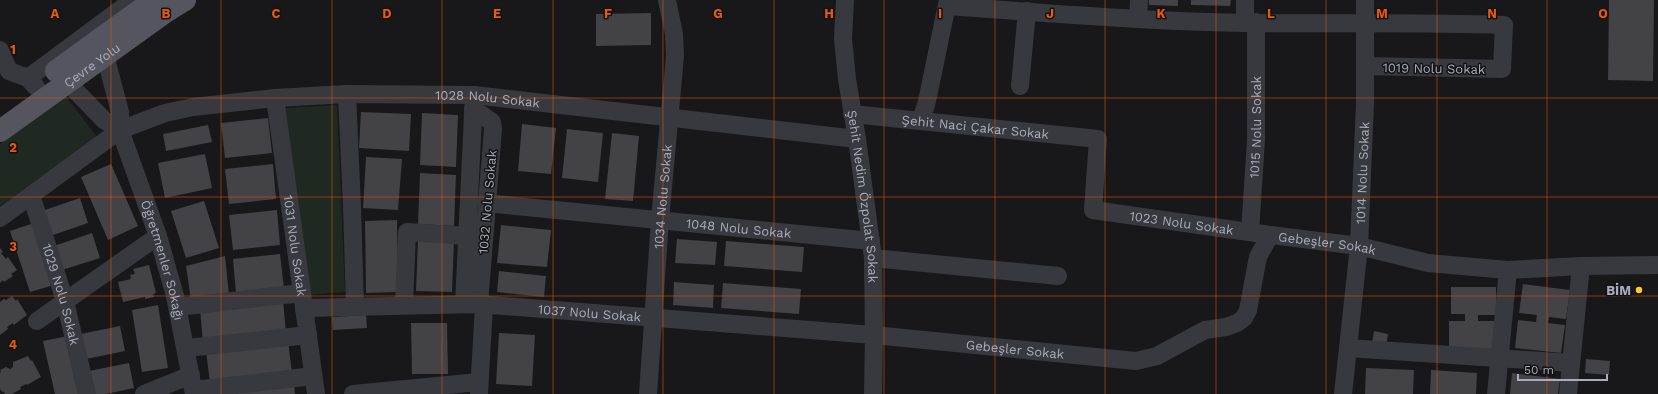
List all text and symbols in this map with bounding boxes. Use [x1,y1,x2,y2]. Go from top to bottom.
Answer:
text: A [51,6,60,21]
text: B [162,6,171,21]
text: C [272,6,281,21]
text: D [382,6,392,21]
text: E [493,6,501,21]
text: F [604,6,612,21]
text: G [713,6,723,21]
text: H [824,6,834,21]
text: I [938,6,942,21]
text: J [1046,6,1054,21]
text: K [1156,6,1166,21]
text: L [1267,6,1275,21]
text: M [1376,6,1388,21]
text: N [1487,6,1497,21]
text: O [1598,6,1608,21]
street label: Çevre Yolu [61,40,123,91]
text: 1 [10,42,16,57]
street label: 1019 Nolu Sokak [1383,60,1486,77]
street label: 1015 Nolu Sokak [1247,76,1264,179]
street label: 1028 Nolu Sokak [435,88,541,111]
street label: Şehit Nedim Özpolat Sokak [844,109,880,284]
street label: Şehit Naci Çakar Sokak [901,112,1050,142]
street label: 1014 Nolu Sokak [1353,121,1372,224]
text: 2 [9,140,17,155]
street label: 1034 Nolu Sokak [651,143,675,249]
street label: 1032 Nolu Sokak [475,149,500,255]
street label: 1031 Nolu Sokak [281,194,309,298]
street label: Öğretmenler Sokağı [138,198,187,321]
street label: 1023 Nolu Sokak [1129,208,1235,238]
street label: 1048 Nolu Sokak [686,216,793,241]
street label: Gebeşler Sokak [1277,229,1378,258]
text: 3 [9,239,17,254]
street label: 1029 Nolu Sokak [39,242,82,347]
place label: BİM [1606,282,1631,298]
marker: BİM [1634,285,1644,295]
street label: 1037 Nolu Sokak [538,302,642,325]
text: 4 [9,337,18,352]
street label: Gebeşler Sokak [965,337,1065,362]
scale bar [1518,356,1607,382]
text: 50 m [1524,363,1554,377]

